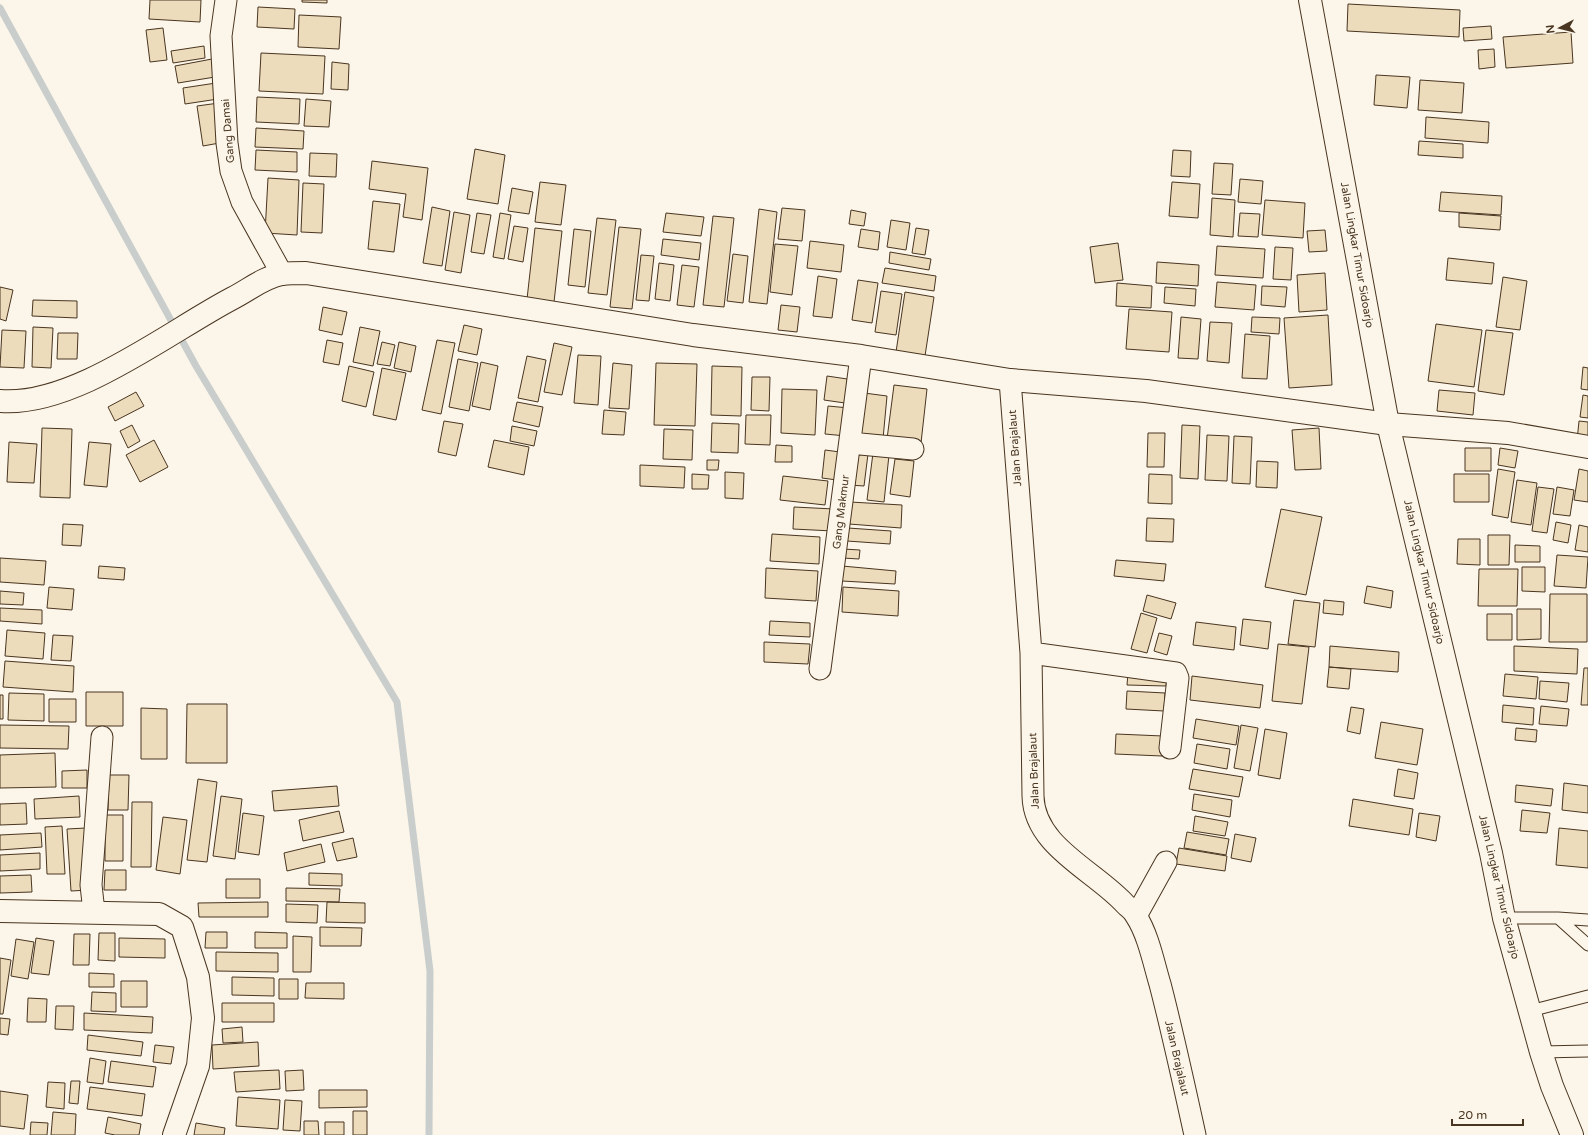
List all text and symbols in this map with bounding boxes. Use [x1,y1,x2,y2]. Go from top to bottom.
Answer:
north arrow [1540,8,1580,48]
text: N [1544,24,1558,34]
street label: Gang Damai [219,98,237,164]
street label: Jalan Lingkar Timur Sidoarjo [1338,181,1376,329]
street label: Jalan Brajalaut [1006,409,1024,487]
street label: Gang Makmur [830,473,852,550]
street label: Jalan Lingkar Timur Sidoarjo [1401,499,1447,646]
street label: Jalan Brajalaut [1026,733,1042,809]
street label: Jalan Lingkar Timur Sidoarjo [1476,814,1522,961]
street label: Jalan Brajalaut [1162,1019,1192,1097]
scale bar [1452,1101,1523,1127]
text: 20 m [1458,1108,1487,1122]

